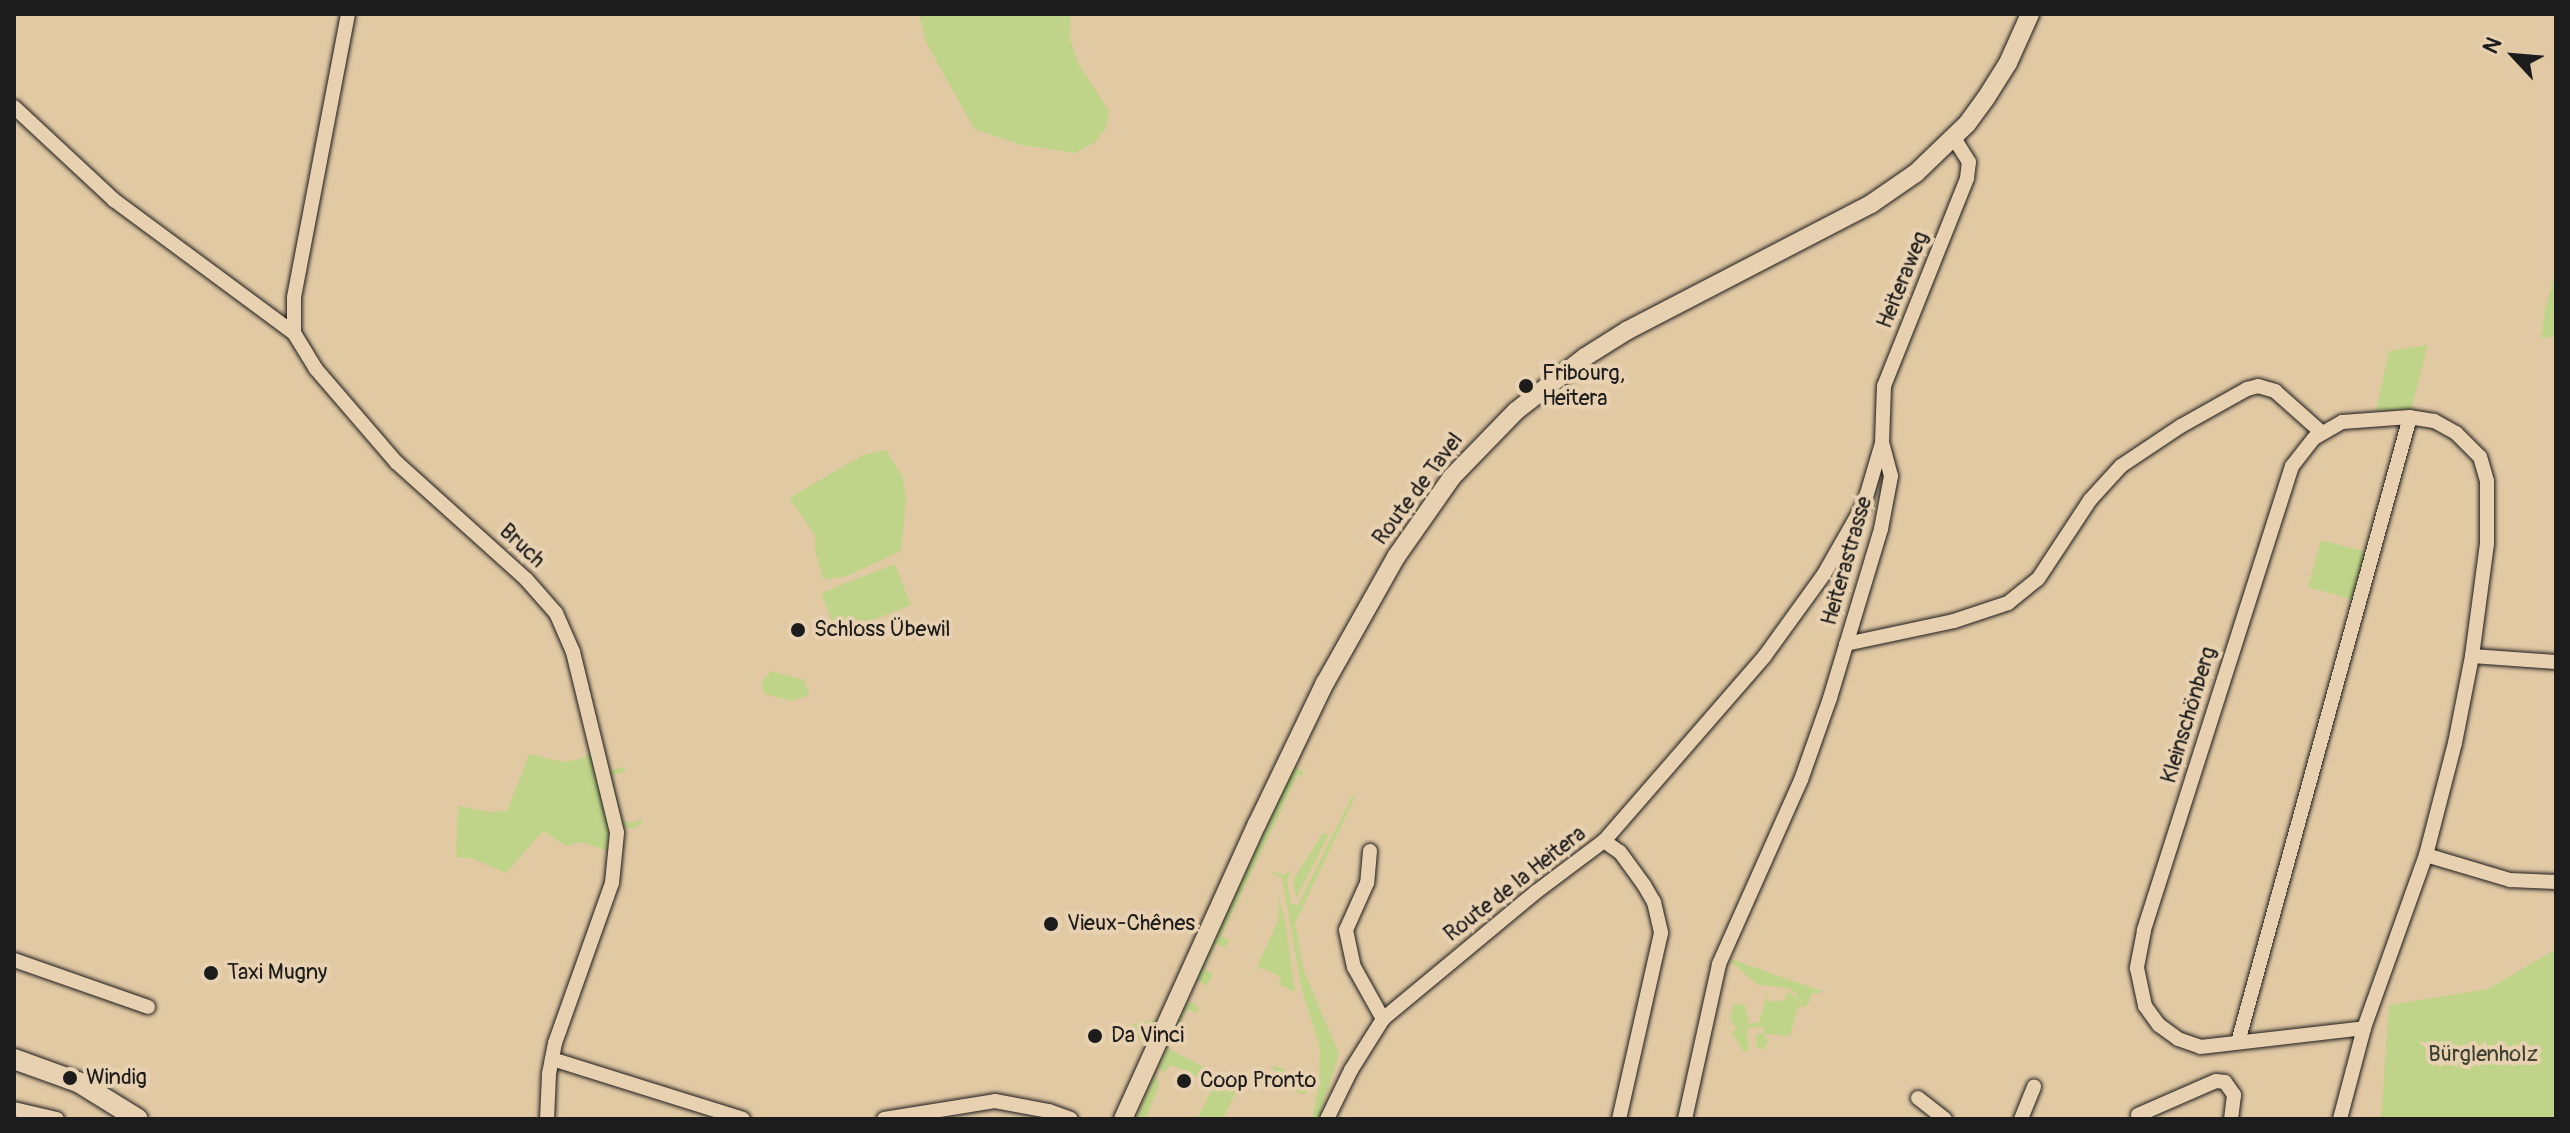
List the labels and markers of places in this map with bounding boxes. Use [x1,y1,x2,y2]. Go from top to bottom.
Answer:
place label: Fribourg, Heitera [1542,360,1625,412]
marker: Fribourg, Heitera [1517,377,1535,395]
place label: Schloss Übewil [814,617,950,643]
marker: Schloss Übewil [789,621,807,639]
place label: Vieux-Chênes [1067,911,1195,937]
marker: Vieux-Chênes [1042,915,1060,933]
place label: Taxi Mugny [227,960,327,986]
marker: Taxi Mugny [202,964,220,982]
place label: Da Vinci [1111,1023,1184,1049]
marker: Da Vinci [1086,1027,1104,1045]
place label: Windig [86,1065,147,1091]
place label: Coop Pronto [1200,1068,1316,1094]
marker: Windig [61,1069,79,1087]
marker: Coop Pronto [1175,1072,1193,1090]

